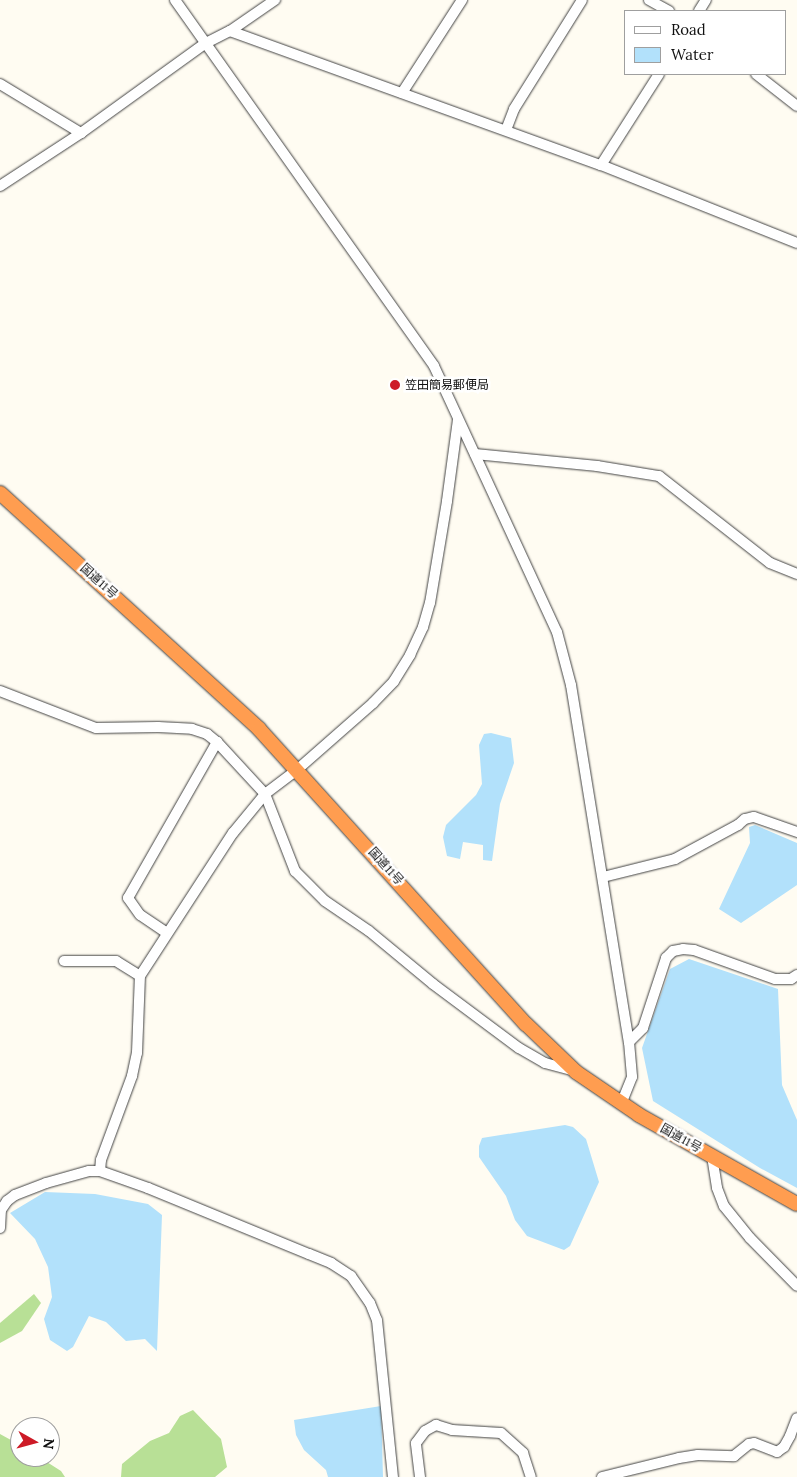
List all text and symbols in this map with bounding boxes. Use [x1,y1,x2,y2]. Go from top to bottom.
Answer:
legend [624,10,787,75]
text: Road [671,20,706,39]
text: Water [671,45,713,64]
place label: 笠田簡易郵便局 [405,378,489,392]
marker: 笠田簡易郵便局 [389,379,401,391]
street label: 国道11号 [78,561,120,601]
street label: 国道11号 [366,845,406,887]
street label: 国道11号 [658,1121,704,1155]
north arrow [10,1417,60,1467]
text: N [39,1437,58,1450]

